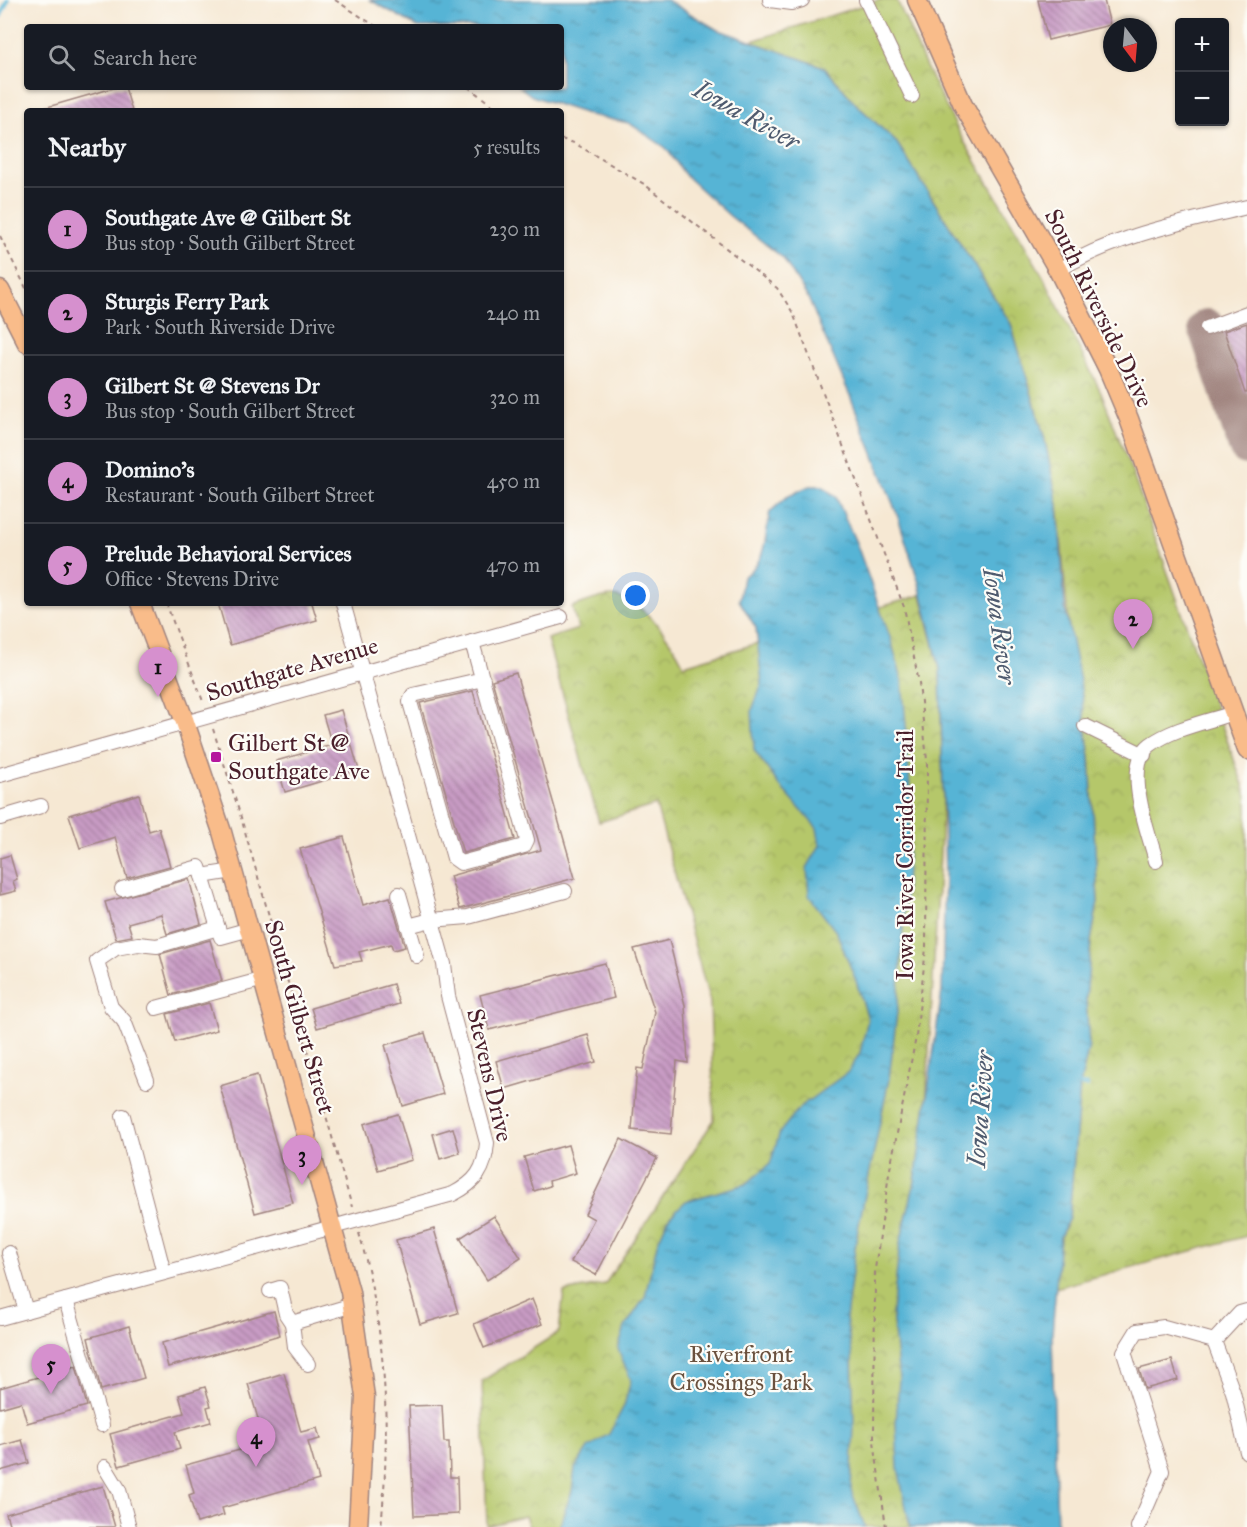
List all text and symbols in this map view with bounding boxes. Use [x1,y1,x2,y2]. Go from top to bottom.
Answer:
north arrow [1103,18,1157,72]
map controls [1175,18,1229,126]
button: + [1175,18,1229,72]
search box [24,24,564,90]
icon: search [45,41,78,74]
text: Search here [93,44,197,71]
water label: Iowa River [687,72,807,158]
button: − [1175,72,1229,126]
text: Nearby [48,131,126,163]
text: 5 results [473,135,540,159]
text: Southgate Ave @ Gilbert St [105,204,351,231]
street label: South Riverside Drive [1038,204,1160,412]
text: 1 [64,217,71,241]
text: 230 m [489,217,540,241]
text: Bus stop · South Gilbert Street [105,231,355,255]
text: Sturgis Ferry Park [105,288,269,315]
text: 2 [63,301,72,325]
text: 240 m [486,301,540,325]
text: Park · South Riverside Drive [105,315,335,339]
text: Gilbert St @ Stevens Dr [105,372,320,399]
text: 3 [64,385,72,409]
text: 320 m [489,385,540,409]
text: Bus stop · South Gilbert Street [105,399,355,423]
text: Domino's [105,456,195,483]
text: 4 [62,469,73,493]
text: 450 m [487,469,540,493]
text: Restaurant · South Gilbert Street [105,483,375,507]
text: Prelude Behavioral Services [105,540,352,567]
text: 5 [63,553,72,577]
text: 470 m [486,553,540,577]
water label: Iowa River [976,565,1024,687]
text: Office · Stevens Drive [105,567,279,591]
your location [621,581,650,610]
pin: 2 [1114,600,1152,649]
street label: Southgate Avenue [202,630,382,708]
pin: 1 [138,648,178,697]
place label: Gilbert St @ Southgate Ave [228,728,370,786]
street label: Iowa River Corridor Trail [890,729,920,981]
marker: Gilbert St @ Southgate Ave [209,750,223,764]
street label: South Gilbert Street [258,917,342,1118]
street label: Stevens Drive [460,1005,520,1145]
water label: Iowa River [960,1048,1000,1169]
pin: 3 [282,1136,322,1185]
park label: Riverfront Crossings Park [669,1339,813,1397]
pin: 5 [32,1344,70,1394]
pin: 4 [236,1418,276,1467]

